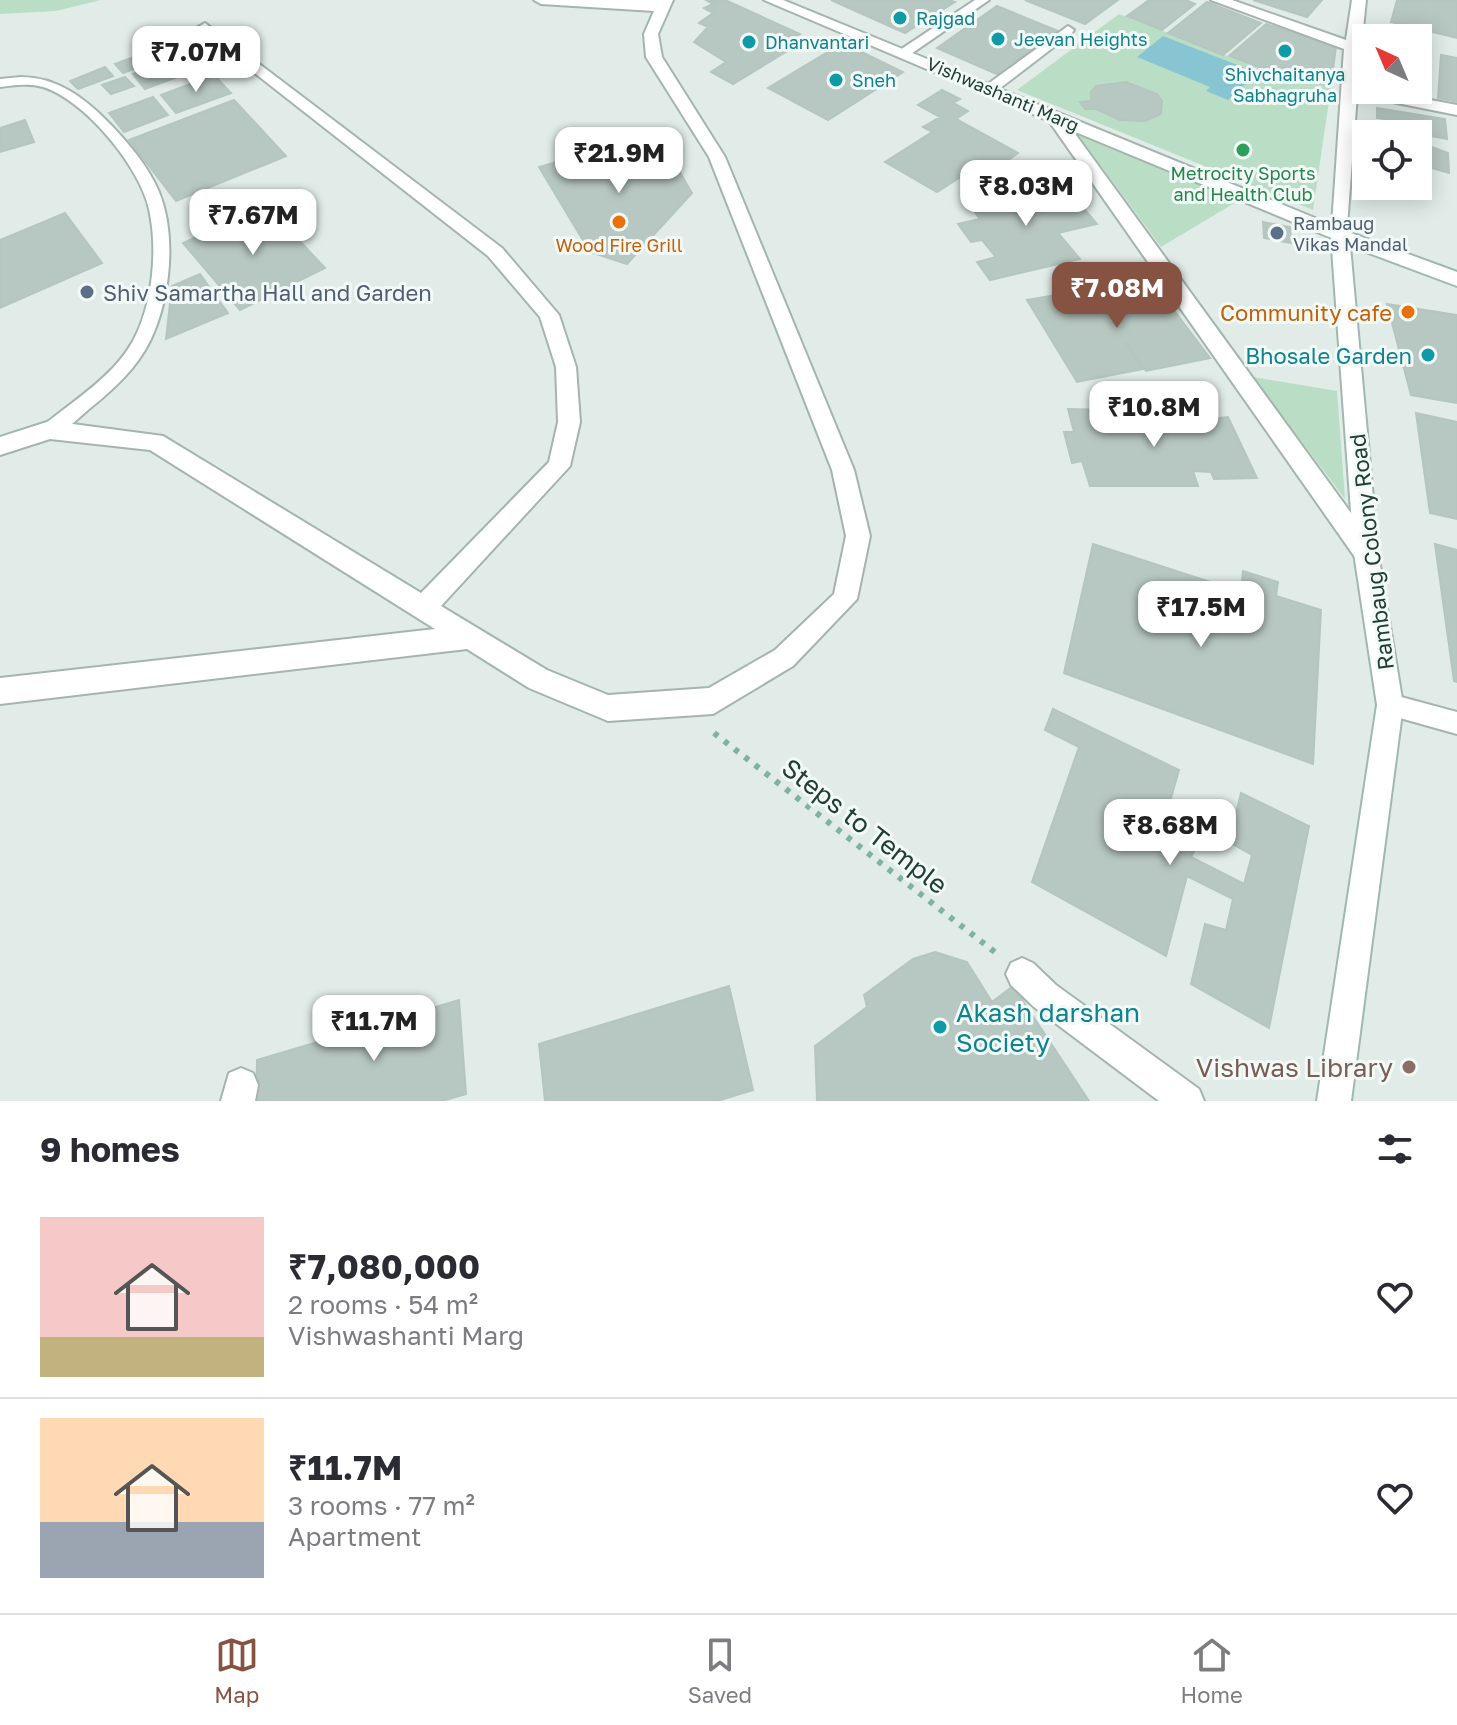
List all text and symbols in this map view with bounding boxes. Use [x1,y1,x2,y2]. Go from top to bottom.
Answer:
place label: Rajgad [916,7,975,29]
marker: Rajgad [891,9,909,27]
north arrow [1352,24,1432,104]
map controls [1352,24,1432,200]
pin: ₹7.07M [131,26,261,94]
place label: Jeevan Heights [1014,28,1147,50]
marker: Jeevan Heights [989,30,1007,48]
place label: Dhanvantari [765,31,869,53]
marker: Dhanvantari [740,33,758,51]
text: ₹7.07M [150,36,242,67]
marker: Shivchaitanya Sabhagruha [1276,42,1294,60]
street label: Vishwashanti Marg [923,52,1083,136]
place label: Shivchaitanya Sabhagruha [1225,63,1345,106]
place label: Sneh [852,69,896,91]
marker: Sneh [827,71,845,89]
button: locate [1352,120,1432,200]
pin: ₹21.9M [554,127,684,195]
text: ₹21.9M [573,137,665,168]
marker: Metrocity Sports and Health Club [1234,141,1252,159]
pin: ₹8.03M [961,160,1091,228]
place label: Metrocity Sports and Health Club [1170,162,1316,205]
text: ₹8.03M [978,170,1074,201]
pin: ₹7.67M [188,189,318,257]
text: ₹7.67M [207,199,299,230]
place label: Rambaug Vikas Mandal [1293,212,1408,255]
marker: Wood Fire Grill [610,213,628,231]
marker: Rambaug Vikas Mandal [1268,224,1286,242]
place label: Wood Fire Grill [555,234,683,256]
pin: ₹7.08M [1052,262,1182,330]
text: ₹7.08M [1070,272,1164,303]
place label: Shiv Samartha Hall and Garden [103,279,432,306]
marker: Shiv Samartha Hall and Garden [78,283,96,301]
place label: Community cafe [1220,299,1392,326]
marker: Community cafe [1399,303,1417,321]
place label: Bhosale Garden [1245,342,1412,369]
marker: Bhosale Garden [1419,346,1437,364]
pin: ₹10.8M [1089,381,1219,449]
text: ₹10.8M [1107,391,1201,422]
street label: Rambaug Colony Road [1343,432,1399,672]
pin: ₹17.5M [1136,581,1266,649]
text: ₹17.5M [1156,591,1246,622]
street label: Steps to Temple [776,752,954,900]
pin: ₹8.68M [1105,799,1235,867]
text: ₹8.68M [1122,809,1218,840]
pin: ₹11.7M [309,995,439,1063]
place label: Akash darshan Society [956,997,1140,1058]
text: ₹11.7M [330,1005,418,1036]
marker: Akash darshan Society [931,1018,949,1036]
place label: Vishwas Library [1196,1052,1393,1083]
marker: Vishwas Library [1400,1058,1418,1076]
icon: filters [1373,1127,1417,1171]
text: 9 homes [40,1129,180,1169]
text: ₹7,080,000 [288,1246,480,1286]
icon: home [104,1249,200,1345]
icon: heart [1373,1275,1417,1319]
text: 2 rooms · 54 m² [288,1289,478,1320]
text: Vishwashanti Marg [288,1320,524,1351]
text: ₹11.7M [288,1447,402,1487]
icon: home [104,1450,200,1546]
icon: heart [1373,1476,1417,1520]
text: 3 rooms · 77 m² [288,1490,475,1521]
text: Apartment [288,1521,421,1552]
tab: Map [214,1633,259,1708]
tab: Saved [688,1633,752,1708]
tab: Home [1181,1633,1243,1708]

